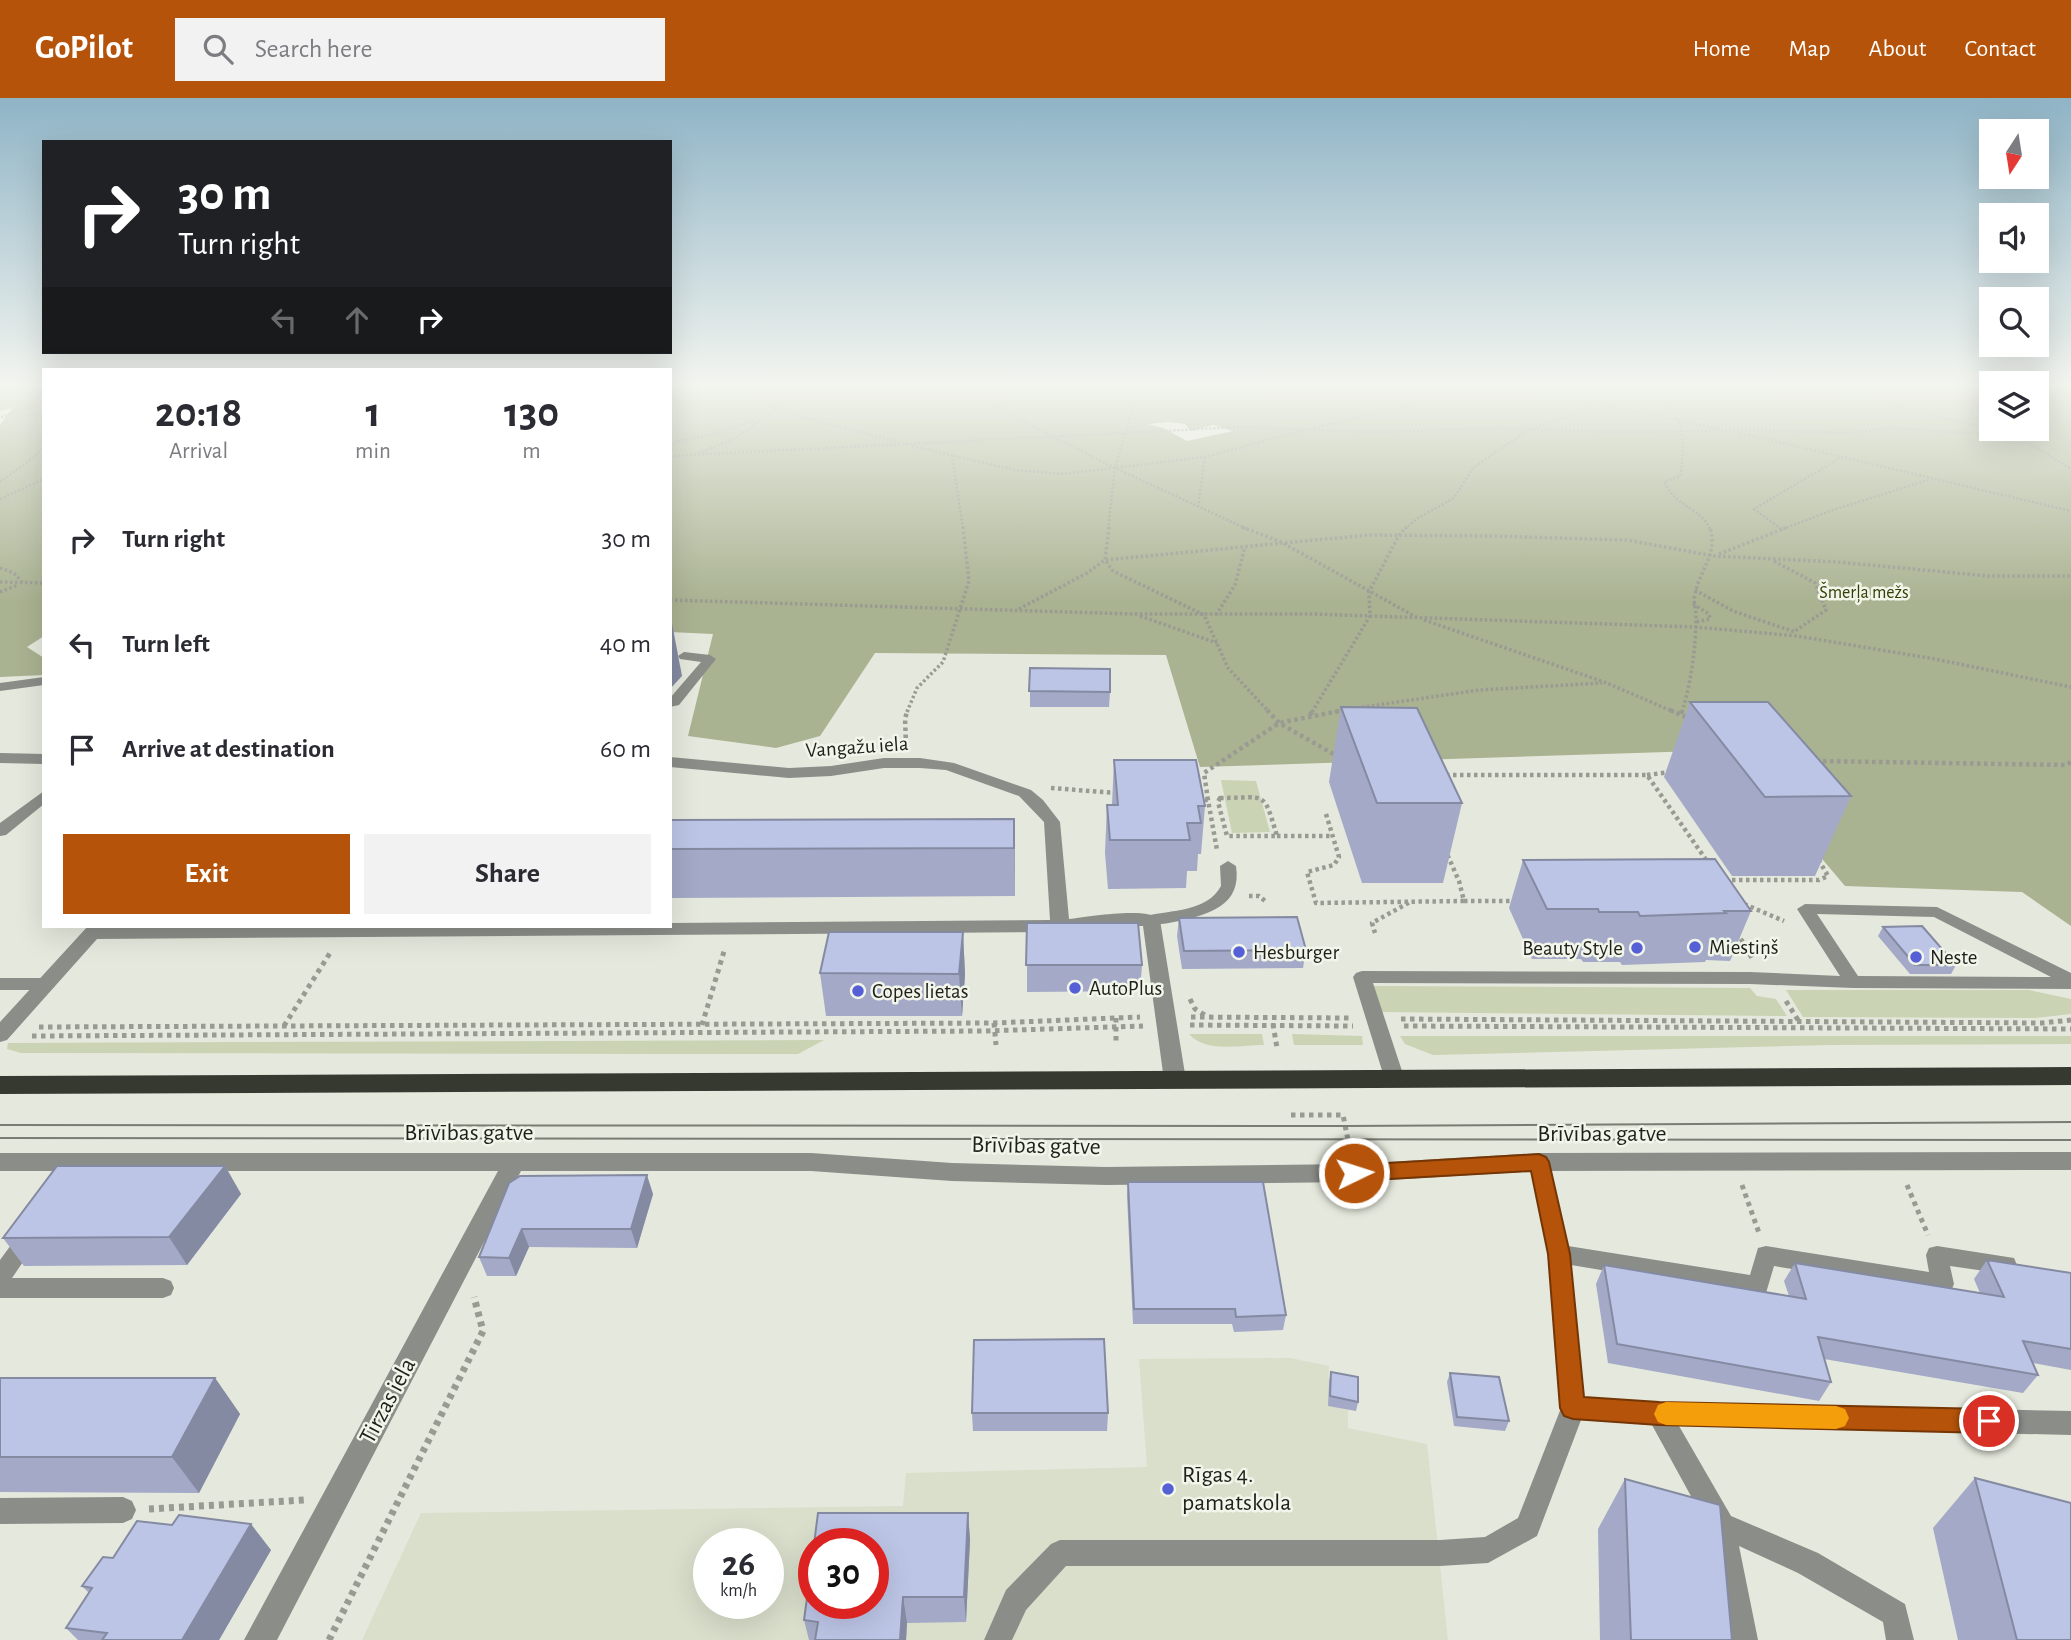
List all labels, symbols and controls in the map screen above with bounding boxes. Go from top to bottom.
search box [175,18,665,81]
icon: search [199,30,237,68]
text: GoPilot [35,32,133,65]
text: Search here [255,36,372,62]
text: Home [1693,37,1751,61]
text: Map [1789,37,1831,61]
text: About [1869,37,1926,61]
text: Contact [1964,37,2036,61]
north arrow [1979,119,2049,189]
map controls [1979,119,2049,441]
icon: right [63,168,154,259]
text: 30 m [178,170,272,219]
button: sound [1979,203,2049,273]
text: Turn right [178,228,300,260]
button: search [1979,287,2049,357]
icon: left [265,301,303,339]
icon: ahead [338,301,376,339]
icon: right [411,301,449,339]
button: layers [1979,371,2049,441]
text: 20:18 [155,392,242,434]
text: 1 [365,392,381,434]
text: 130 [504,392,559,434]
text: Arrival [169,440,228,463]
text: min [355,440,391,463]
text: m [522,440,541,463]
icon: right [63,521,101,559]
text: Turn right [122,526,225,552]
text: 30 m [601,526,651,552]
park label: Šmerļa mežs [1819,581,1909,603]
icon: left [63,626,101,664]
text: Turn left [122,631,210,657]
text: 40 m [600,631,651,657]
icon: arrive [63,731,101,769]
street label: Vangažu iela [805,733,909,761]
text: Arrive at destination [122,736,335,762]
text: 60 m [600,736,651,762]
button: Exit [63,834,350,914]
button: Share [364,834,651,914]
place label: Miestiņš [1709,937,1779,960]
place label: Beauty Style [1522,938,1623,959]
marker: Miestiņš [1687,939,1703,955]
marker: Beauty Style [1629,940,1645,956]
place label: Hesburger [1253,942,1339,963]
marker: Hesburger [1231,944,1247,960]
place label: Neste [1930,947,1977,968]
marker: Neste [1908,949,1924,965]
place label: AutoPlus [1089,978,1162,999]
marker: AutoPlus [1067,980,1083,996]
place label: Copes lietas [872,981,969,1002]
marker: Copes lietas [850,983,866,999]
street label: Brīvības gatve [404,1121,534,1145]
street label: Brīvības gatve [1537,1122,1667,1146]
street label: Brīvības gatve [971,1133,1101,1159]
position arrow [1317,1136,1391,1210]
street label: Tirzas iela [356,1354,420,1448]
pin [1959,1391,2019,1451]
icon: arrive [1970,1402,2008,1440]
place label: Rīgas 4. pamatskola [1182,1463,1291,1515]
marker: Rīgas 4. pamatskola [1160,1481,1176,1497]
speed limit sign: 30 [798,1528,889,1619]
text: 26 [722,1547,755,1582]
text: km/h [720,1582,757,1600]

